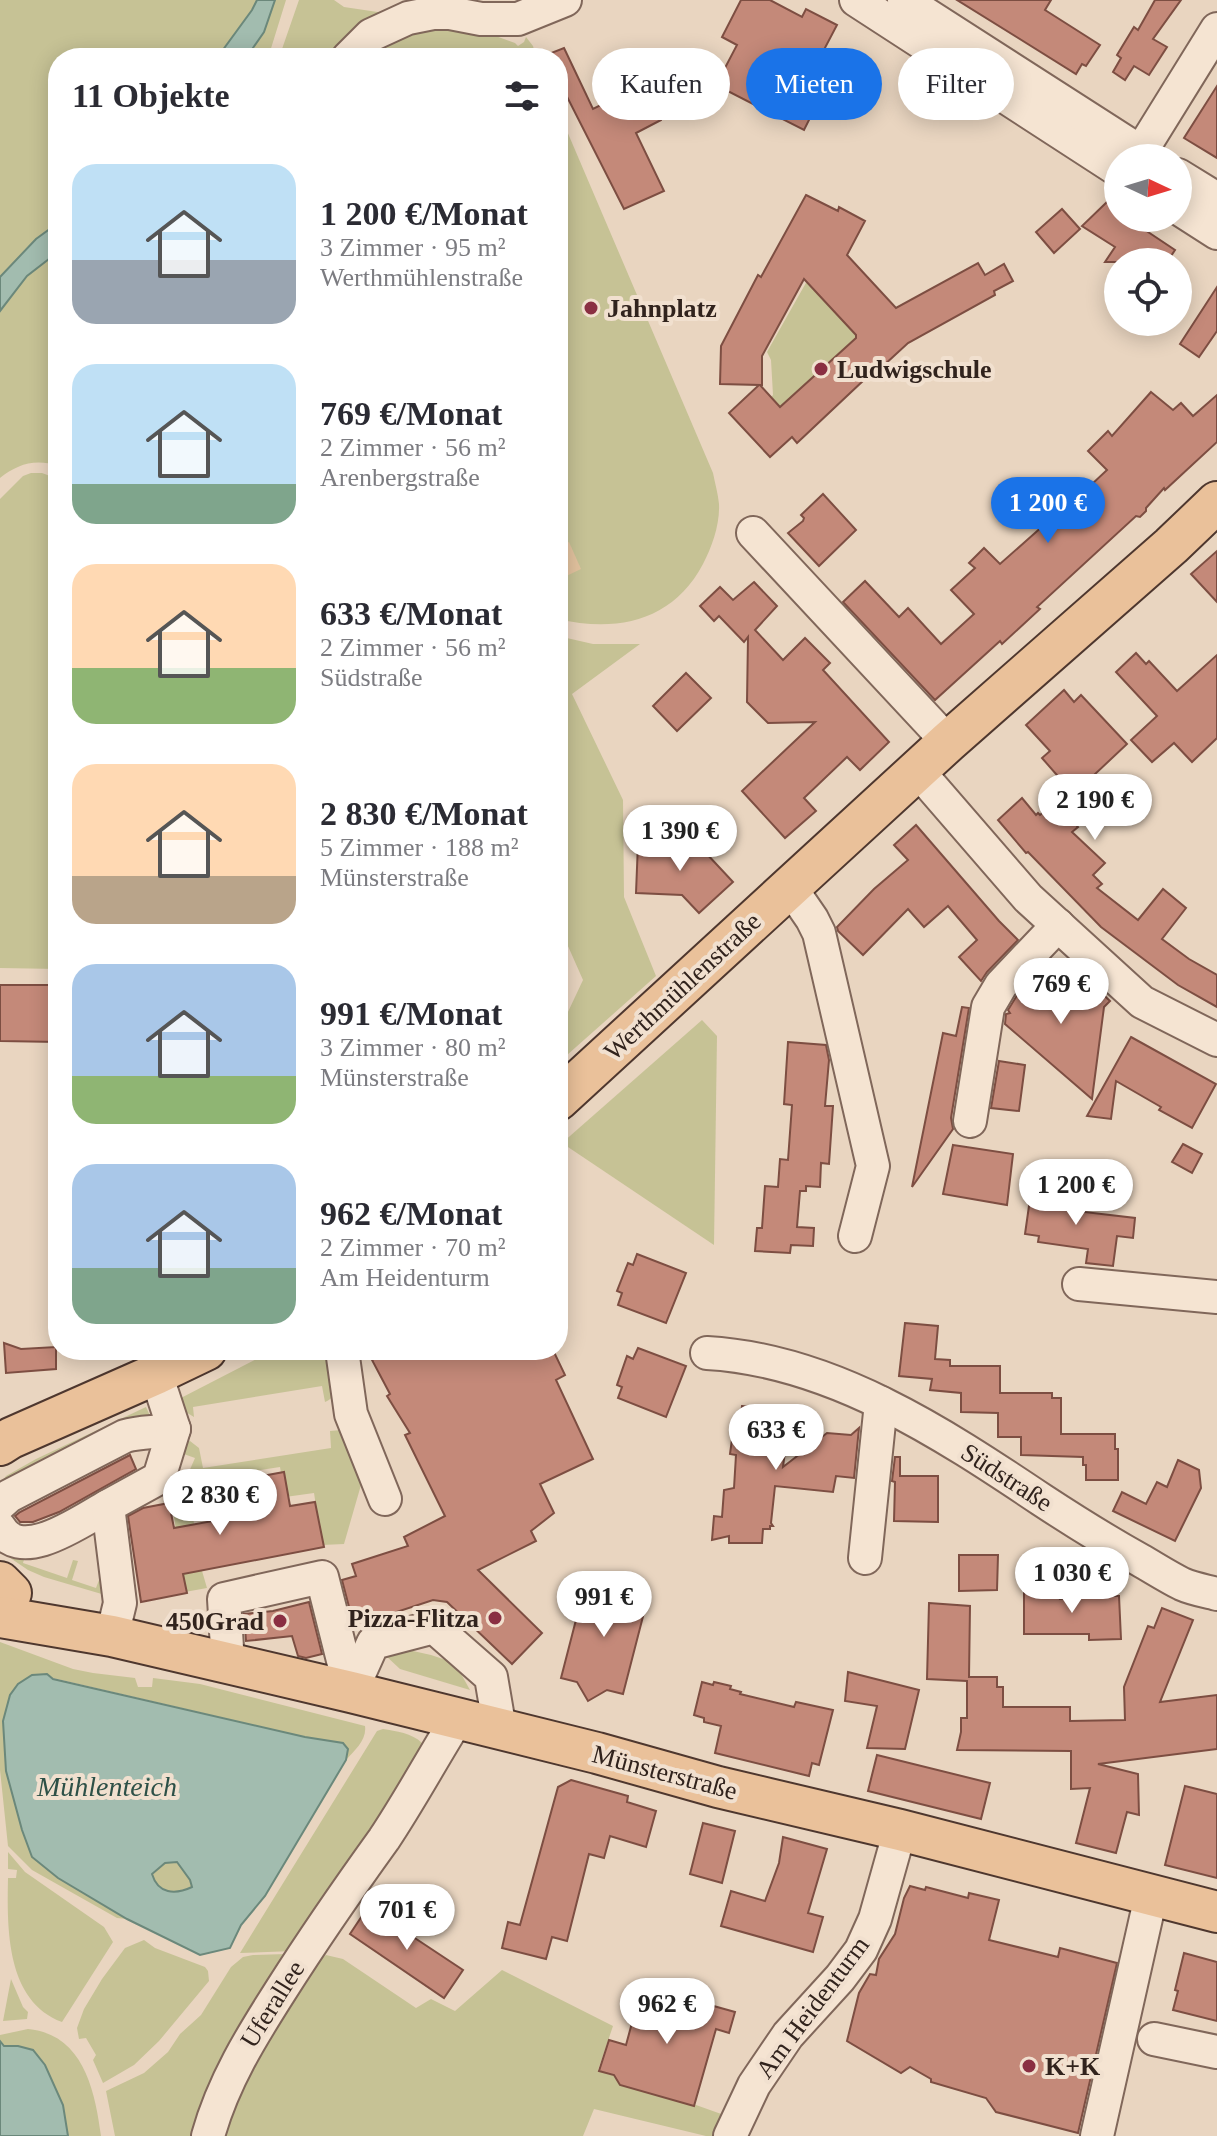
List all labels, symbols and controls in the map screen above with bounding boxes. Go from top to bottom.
chip: Kaufen [592,48,730,120]
chip: Mieten [746,48,882,120]
chip: Filter [898,48,1014,120]
icon: filters [500,74,544,118]
text: 11 Objekte [72,77,230,114]
north arrow [1104,144,1192,232]
map controls [1104,144,1192,336]
text: 1 200 €/Monat [320,195,528,232]
icon: home [136,196,232,292]
text: 3 Zimmer · 95 m² [320,233,505,262]
button: locate [1104,248,1192,336]
text: Werthmühlenstraße [320,263,523,292]
place label: Jahnplatz [607,294,717,323]
marker: Jahnplatz [582,299,600,317]
place label: Ludwigschule [837,355,992,384]
marker: Ludwigschule [812,360,830,378]
text: 769 €/Monat [320,395,502,432]
icon: home [136,396,232,492]
text: 2 Zimmer · 56 m² [320,433,505,462]
text: Arenbergstraße [320,463,480,492]
pin: 1 200 € [974,477,1122,545]
text: 1 200 € [1009,488,1087,517]
text: 633 €/Monat [320,595,502,632]
icon: home [136,596,232,692]
text: 2 Zimmer · 56 m² [320,633,505,662]
text: Südstraße [320,663,423,692]
pin: 2 190 € [1021,774,1169,842]
text: 2 190 € [1056,785,1134,814]
text: 2 830 €/Monat [320,795,528,832]
icon: home [136,796,232,892]
pin: 1 390 € [606,805,754,873]
text: 1 390 € [641,816,719,845]
text: 5 Zimmer · 188 m² [320,833,518,862]
text: Münsterstraße [320,863,469,892]
street label: Werthmühlenstraße [598,907,766,1066]
pin: 769 € [1005,958,1117,1026]
text: 769 € [1032,969,1090,998]
text: 991 €/Monat [320,995,502,1032]
icon: home [136,996,232,1092]
text: 3 Zimmer · 80 m² [320,1033,505,1062]
text: Münsterstraße [320,1063,469,1092]
pin: 1 200 € [1002,1159,1150,1227]
text: 1 200 € [1037,1170,1115,1199]
text: 962 €/Monat [320,1195,502,1232]
icon: home [136,1196,232,1292]
text: 2 Zimmer · 70 m² [320,1233,505,1262]
text: Am Heidenturm [320,1263,490,1292]
pin: 633 € [720,1404,832,1472]
text: 633 € [747,1415,805,1444]
street label: Südstraße [956,1437,1058,1518]
pin: 2 830 € [146,1469,294,1537]
text: 2 830 € [181,1480,259,1509]
pin: 1 030 € [998,1547,1146,1615]
text: 1 030 € [1033,1558,1111,1587]
pin: 991 € [548,1571,660,1639]
text: 991 € [575,1582,633,1611]
place label: Pizza-Flitza [348,1604,479,1633]
place label: 450Grad [166,1607,265,1636]
marker: Pizza-Flitza [486,1609,504,1627]
marker: 450Grad [271,1612,289,1630]
street label: Münsterstraße [589,1739,740,1806]
water label: Mühlenteich [36,1771,177,1802]
pin: 701 € [351,1884,463,1952]
text: 701 € [378,1895,436,1924]
street label: Am Heidenturm [750,1931,875,2084]
street label: Uferallee [235,1956,310,2053]
pin: 962 € [611,1978,723,2046]
text: 962 € [638,1989,696,2018]
place label: K+K [1045,2052,1101,2081]
marker: K+K [1020,2057,1038,2075]

